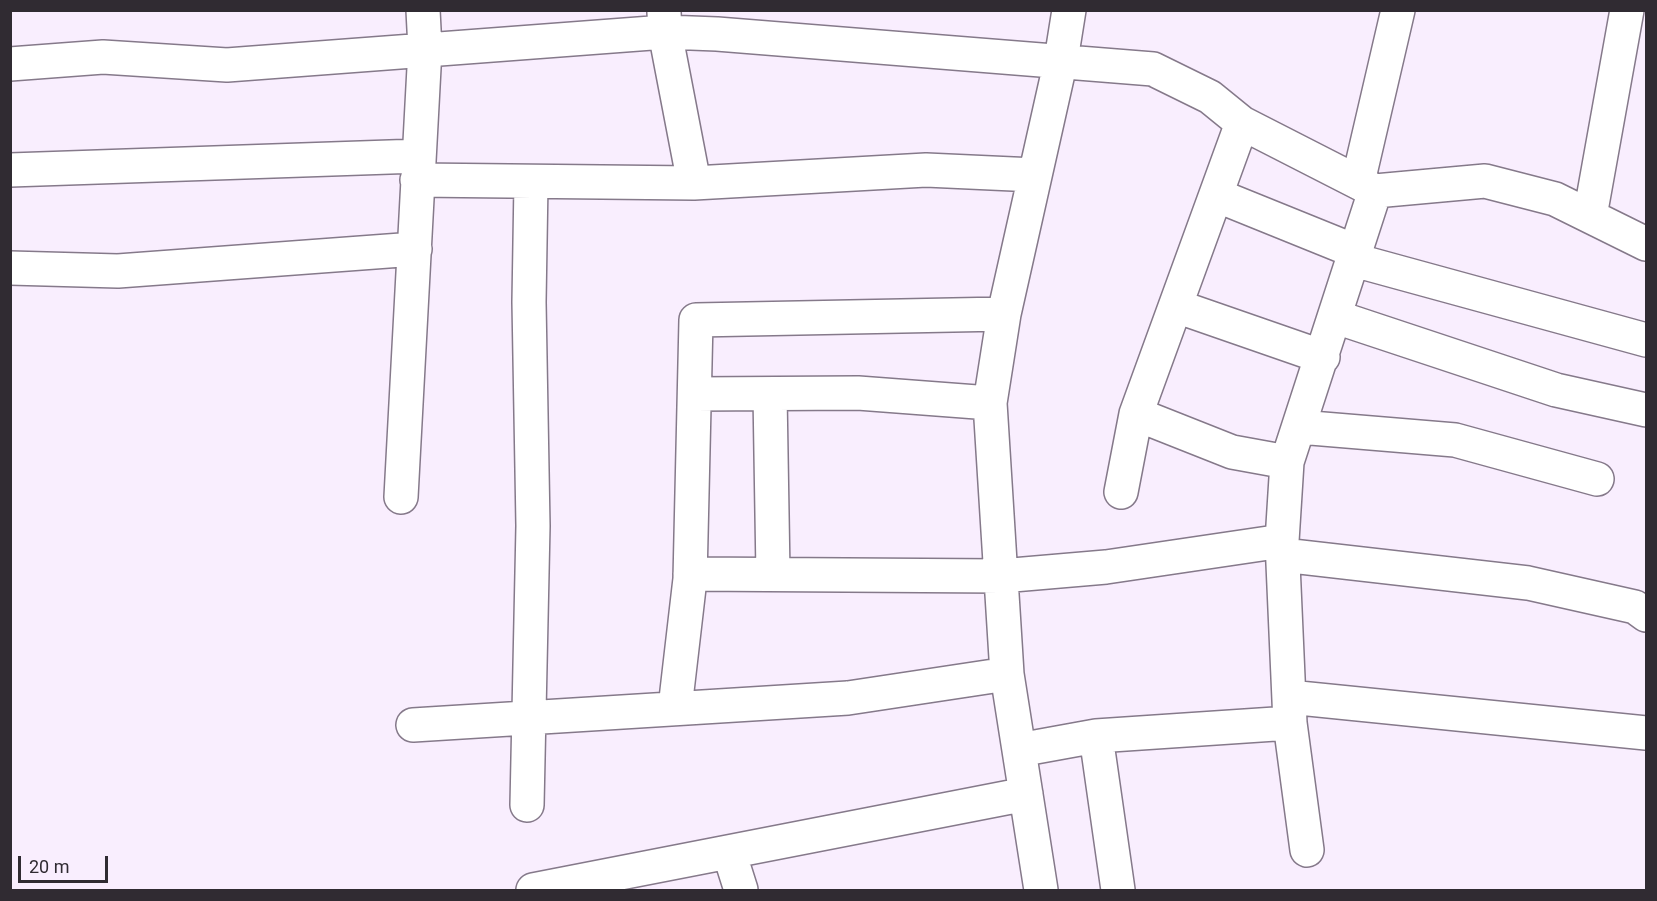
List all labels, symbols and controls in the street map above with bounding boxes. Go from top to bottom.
scale bar [21,844,111,882]
text: 20 m [29,856,69,877]

